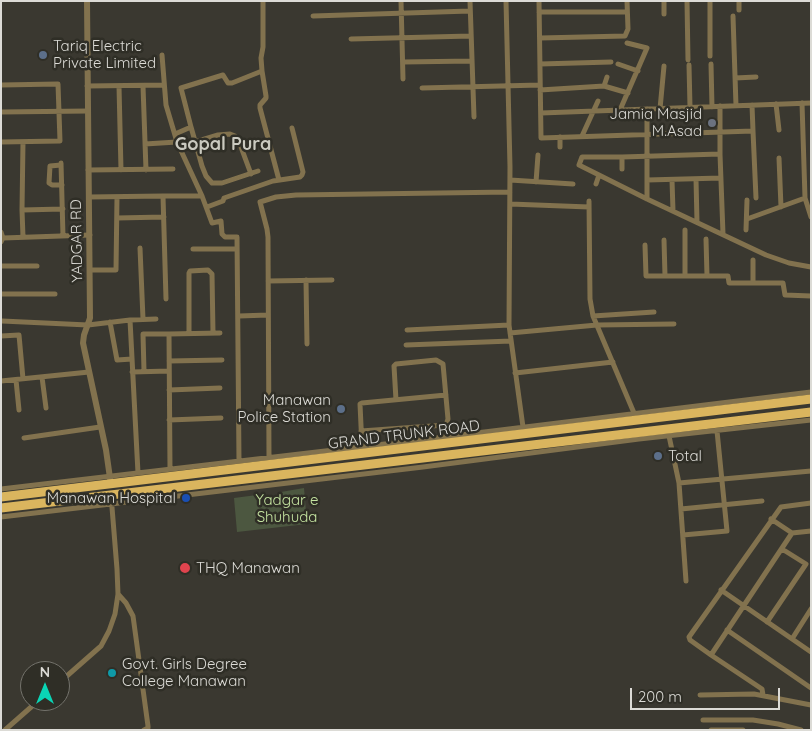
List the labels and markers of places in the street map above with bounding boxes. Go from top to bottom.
place label: Tariq Electric Private Limited [53,37,156,72]
marker: Tariq Electric Private Limited [37,49,49,61]
place label: Jamia Masjid M.Asad [609,105,702,140]
marker: Jamia Masjid M.Asad [706,117,718,129]
place label: Manawan Police Station [238,391,331,426]
marker: Manawan Police Station [335,403,347,415]
place label: Total [668,447,702,465]
marker: Total [652,450,664,462]
place label: Manawan Hospital [47,489,176,507]
marker: Manawan Hospital [180,492,192,504]
place label: THQ Manawan [196,559,300,577]
marker: THQ Manawan [178,561,192,575]
place label: Govt. Girls Degree College Manawan [122,655,247,690]
marker: Govt. Girls Degree College Manawan [106,667,118,679]

